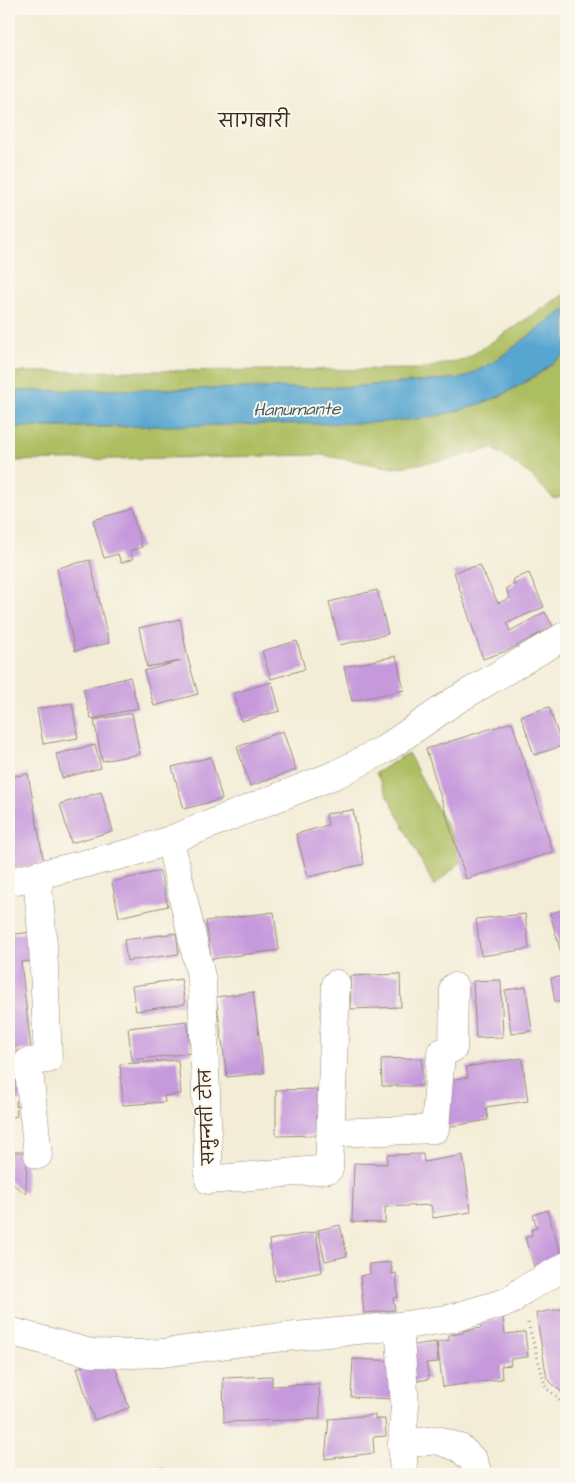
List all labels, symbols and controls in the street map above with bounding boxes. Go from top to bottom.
district label: सागबारी [217,107,290,134]
water label: Hanumante [253,396,342,423]
street label: समुन्नती टोल [193,1068,220,1166]

